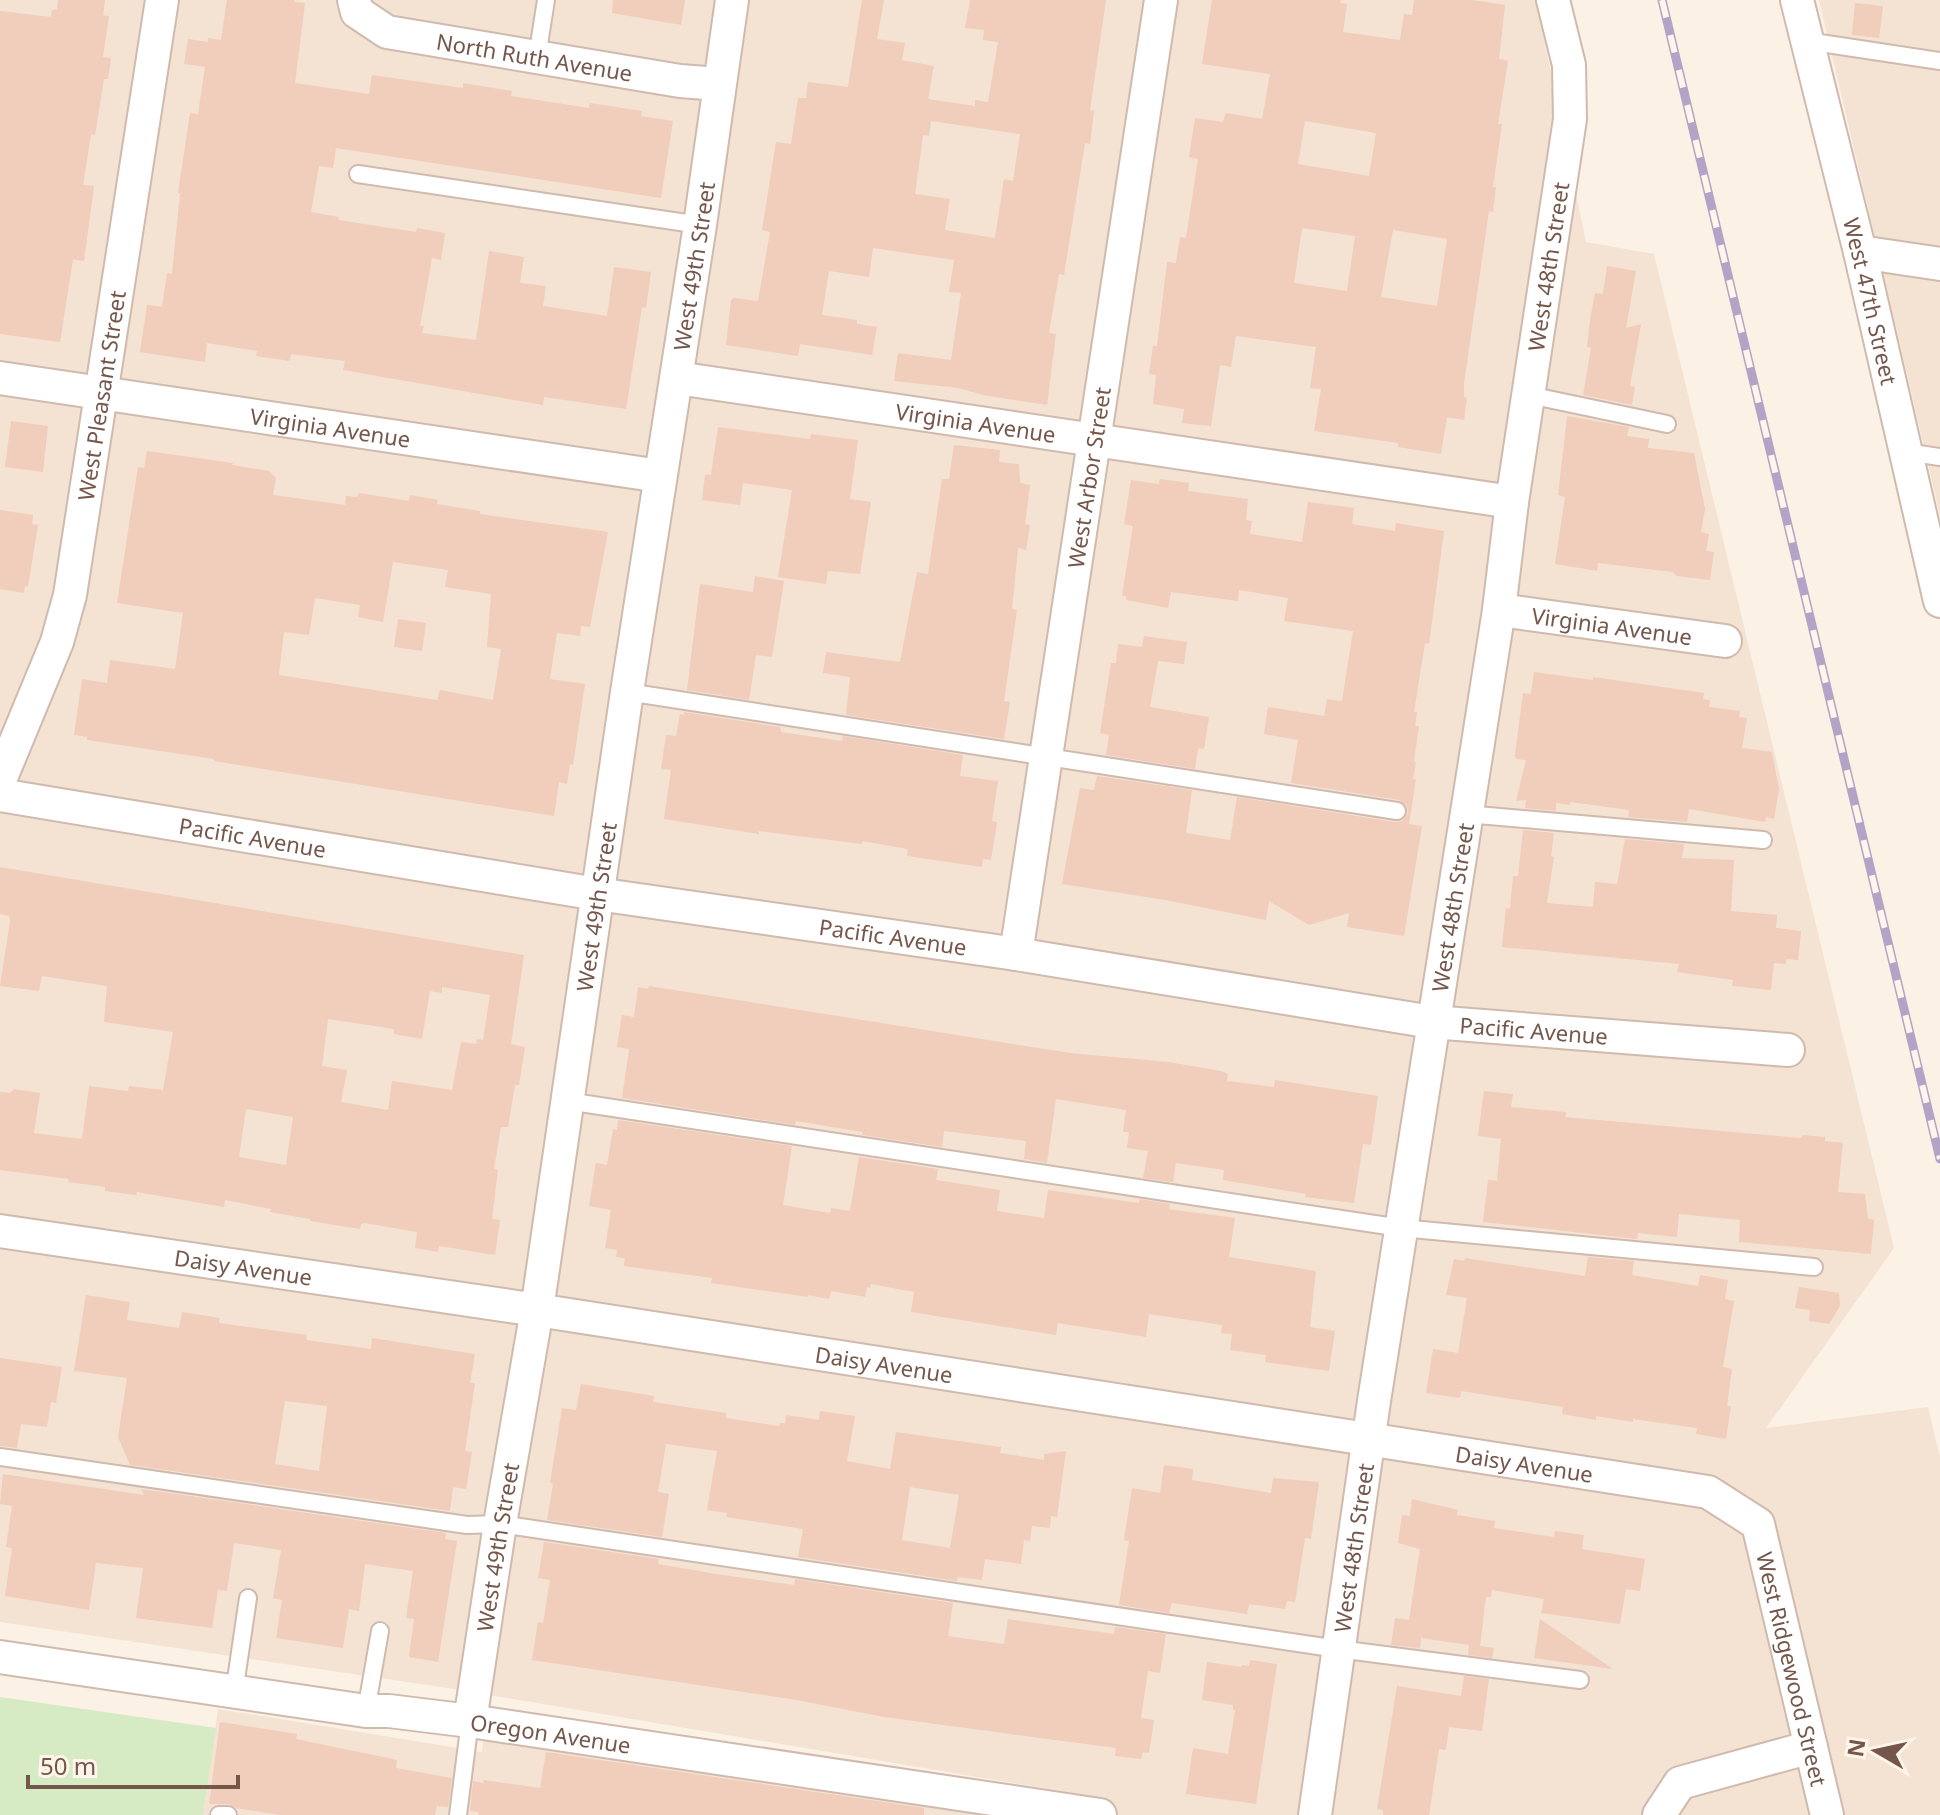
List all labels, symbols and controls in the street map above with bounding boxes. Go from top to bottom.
street label: North Ruth Avenue [434,26,635,88]
street label: West 49th Street [666,180,721,353]
street label: West 48th Street [1520,180,1575,353]
street label: West 47th Street [1837,214,1905,388]
street label: West Pleasant Street [70,288,132,503]
street label: West Arbor Street [1060,385,1117,570]
street label: Virginia Avenue [894,396,1058,449]
street label: Virginia Avenue [248,400,413,454]
street label: Virginia Avenue [1530,600,1694,651]
street label: Pacific Avenue [177,810,328,864]
street label: West 49th Street [569,820,623,993]
street label: West 48th Street [1424,821,1480,994]
street label: Pacific Avenue [817,911,969,962]
street label: Pacific Avenue [1458,1009,1609,1051]
street label: Daisy Avenue [172,1242,314,1292]
street label: Daisy Avenue [813,1338,955,1389]
street label: Daisy Avenue [1453,1438,1595,1489]
street label: West 49th Street [469,1460,525,1634]
street label: West 48th Street [1326,1461,1380,1634]
street label: West Ridgewood Street [1750,1549,1835,1789]
street label: Oregon Avenue [468,1706,633,1760]
north arrow [1836,1711,1916,1791]
text: N [1839,1737,1871,1759]
scale bar [28,1739,238,1789]
text: 50 m [40,1749,96,1782]

